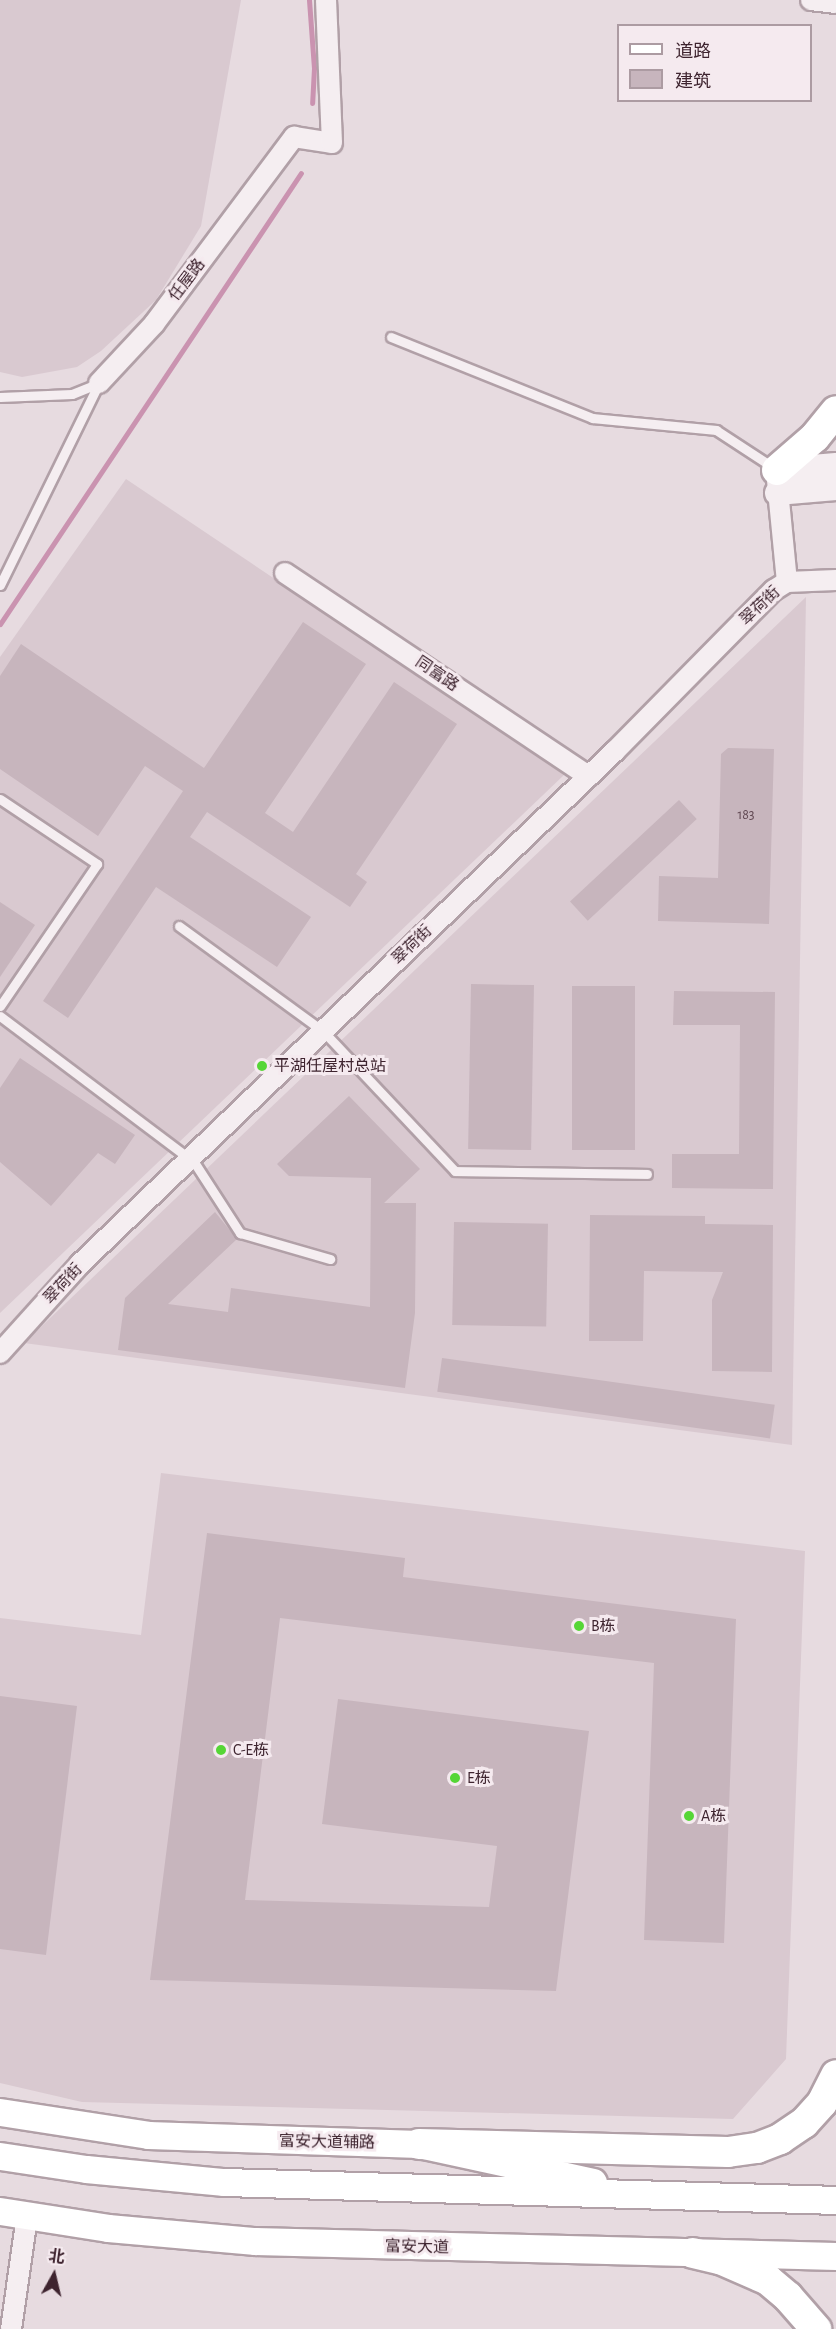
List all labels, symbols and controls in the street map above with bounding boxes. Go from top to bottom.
legend [617,24,812,102]
text: 道路 [675,43,711,61]
text: 建筑 [675,73,711,91]
street label: 任屋路 [165,255,209,305]
street label: 翠荷街 [736,583,784,629]
street label: 同富路 [412,653,462,695]
house number: 183 [737,807,755,823]
street label: 翠荷街 [388,921,436,969]
place label: 平湖任屋村总站 [274,1056,386,1076]
marker: 平湖任屋村总站 [255,1059,269,1073]
street label: 翠荷街 [40,1260,86,1308]
place label: B栋 [591,1616,616,1636]
marker: B栋 [572,1619,586,1633]
place label: C-E栋 [233,1740,269,1760]
marker: C-E栋 [214,1743,228,1757]
place label: E栋 [467,1768,491,1788]
marker: E栋 [448,1771,462,1785]
place label: A栋 [701,1806,726,1826]
marker: A栋 [682,1809,696,1823]
street label: 富安大道辅路 [279,2132,375,2152]
street label: 富安大道 [385,2237,449,2257]
north arrow [24,2245,84,2305]
text: 北 [47,2248,66,2266]

